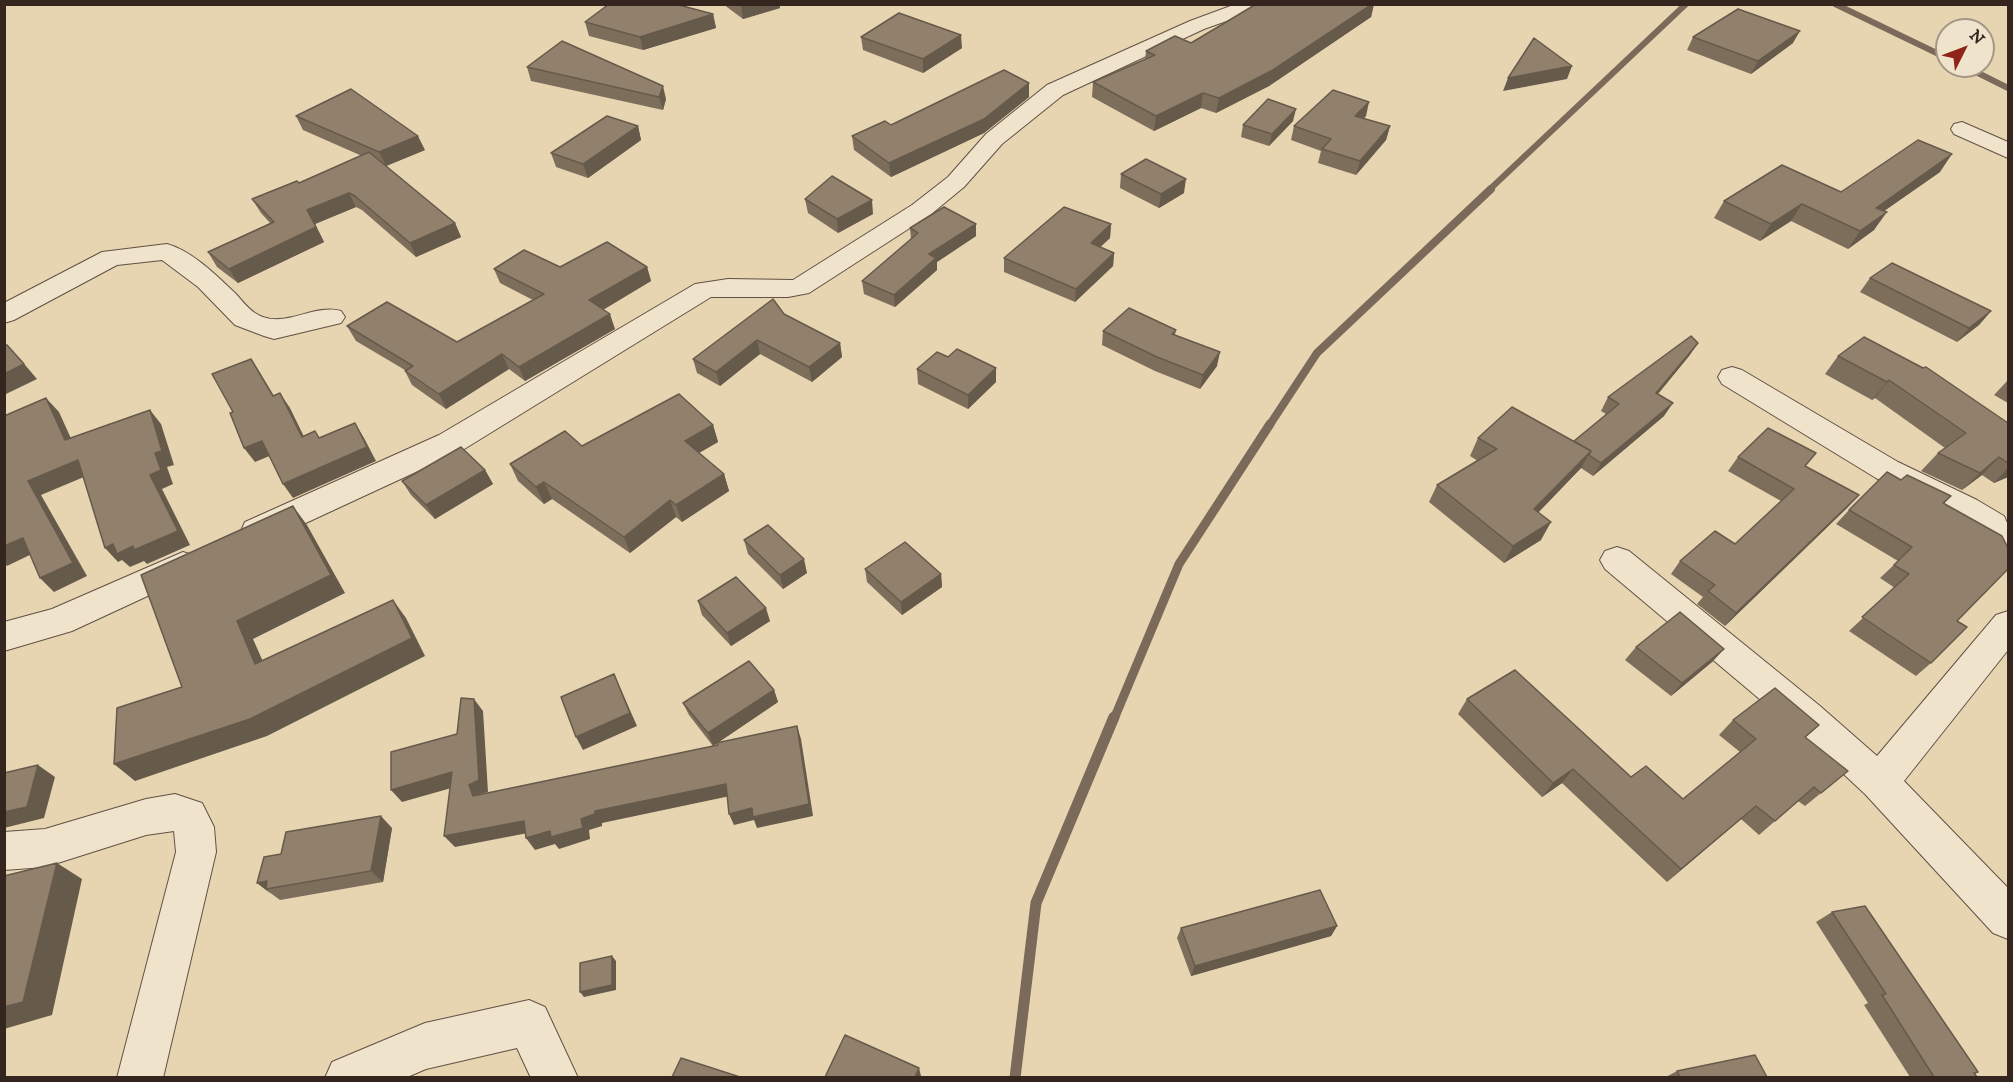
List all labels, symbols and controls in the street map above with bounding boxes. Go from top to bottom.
north arrow [1935,18,1995,78]
text: N [1965,26,1989,49]

